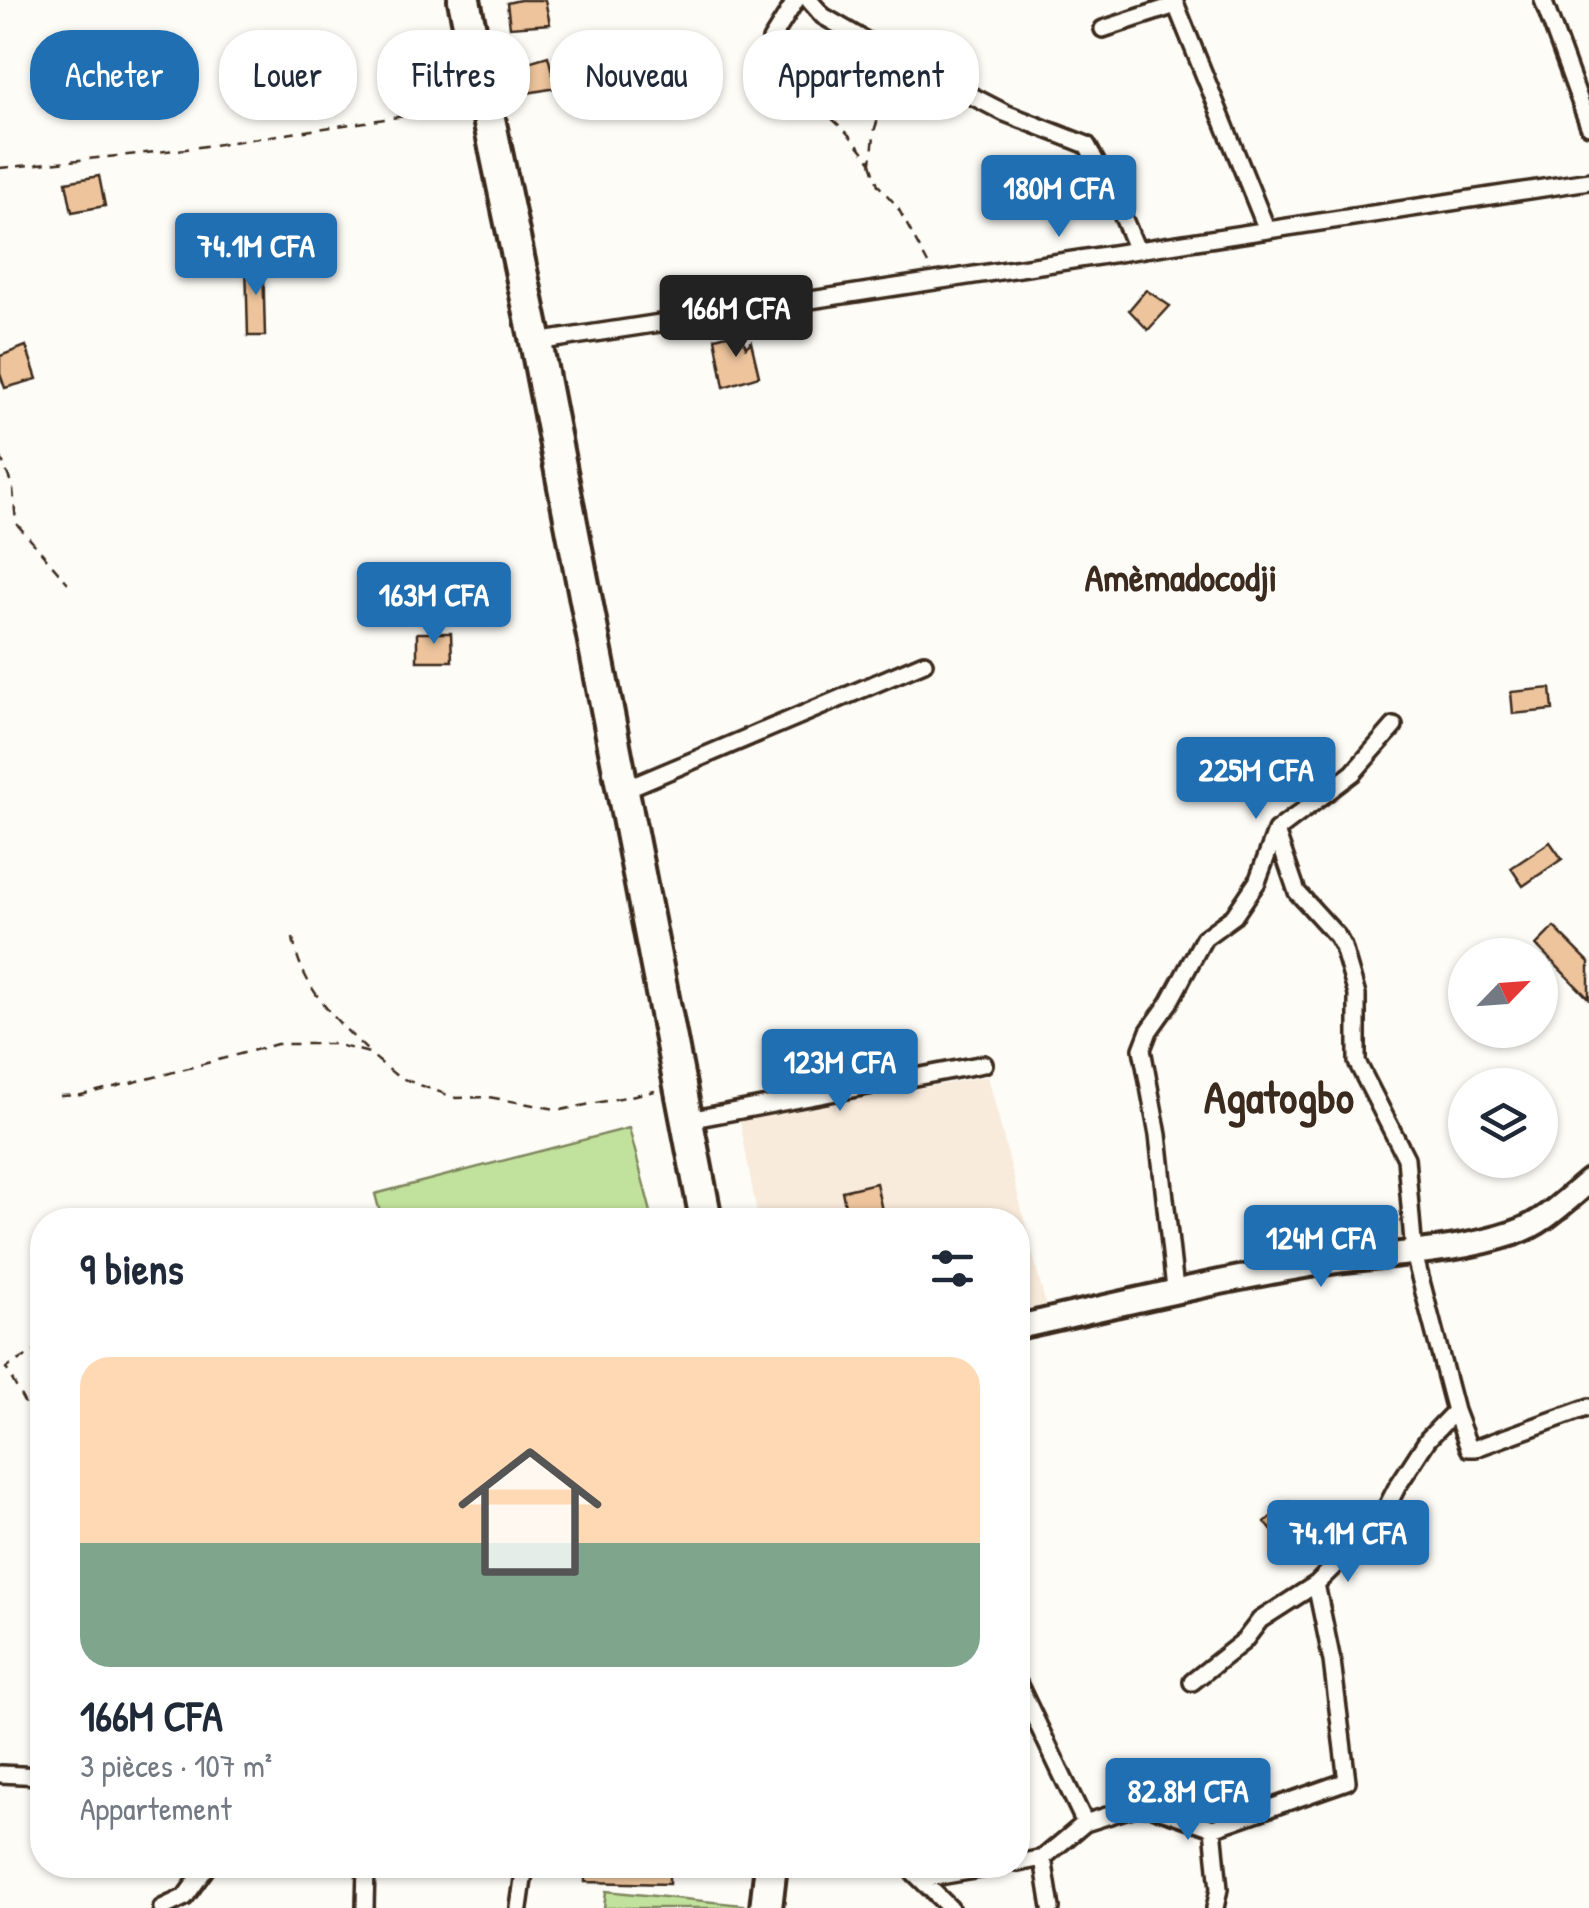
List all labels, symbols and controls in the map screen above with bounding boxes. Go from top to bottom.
chip: Acheter [30,30,199,120]
chip: Louer [219,30,357,120]
chip: Filtres [377,30,530,120]
chip: Nouveau [550,30,723,120]
chip: Appartement [743,30,979,120]
pin: 180M CFA [956,155,1162,240]
text: 180M CFA [1003,166,1115,209]
pin: 74.1M CFA [142,213,370,298]
text: 74.1M CFA [197,224,315,267]
pin: 166M CFA [633,275,839,360]
text: 166M CFA [682,286,790,329]
district label: Amèmadocodji [1085,551,1277,603]
pin: 163M CFA [331,562,537,647]
text: 163M CFA [379,573,489,616]
pin: 225M CFA [1153,737,1359,822]
text: 225M CFA [1198,748,1314,791]
north arrow [1448,938,1558,1048]
map controls [1448,938,1558,1178]
pin: 123M CFA [737,1029,943,1114]
text: 123M CFA [784,1040,896,1083]
district label: Agatogbo [1204,1066,1354,1128]
button: layers [1448,1068,1558,1178]
pin: 124M CFA [1218,1205,1424,1290]
text: 124M CFA [1266,1216,1376,1259]
text: 9 biens [80,1240,184,1297]
icon: filters [925,1241,980,1296]
icon: home [440,1422,620,1602]
pin: 74.1M CFA [1234,1500,1462,1585]
text: 74.1M CFA [1289,1511,1407,1554]
text: 166M CFA [80,1687,223,1744]
text: 3 pièces · 107 m² [80,1744,272,1787]
pin: 82.8M CFA [1074,1758,1302,1843]
text: 82.8M CFA [1127,1769,1249,1812]
text: Appartement [80,1787,232,1830]

